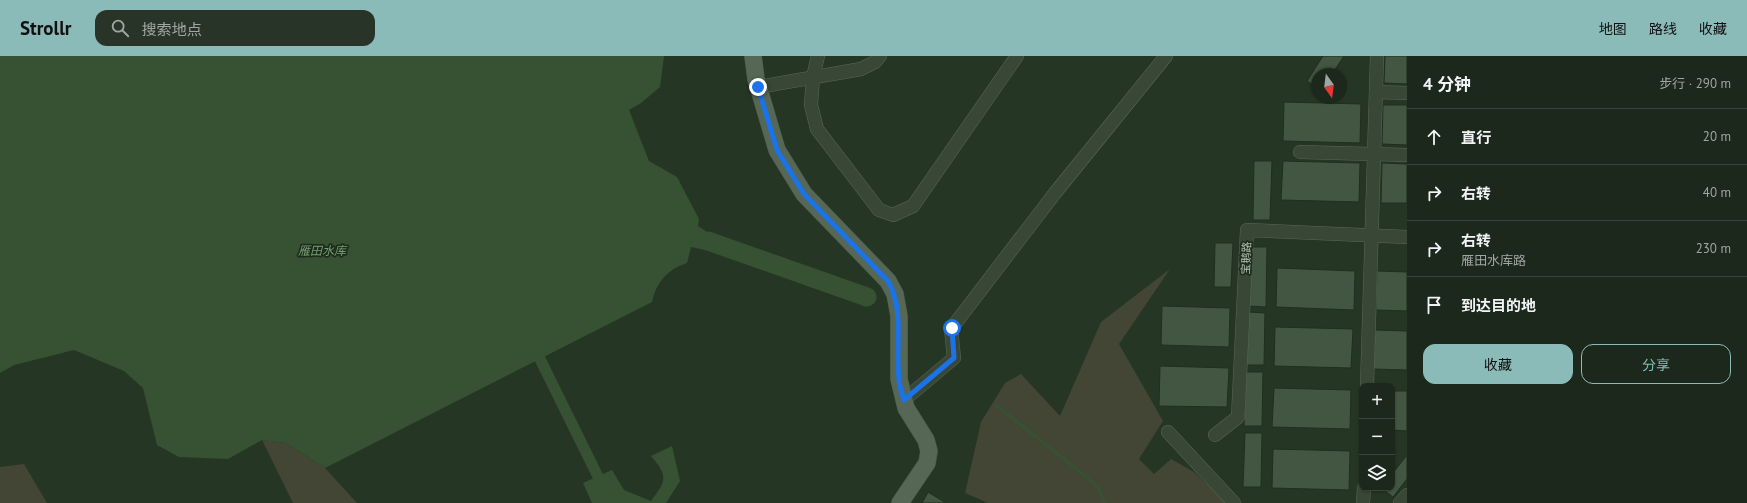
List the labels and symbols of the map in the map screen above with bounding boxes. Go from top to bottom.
north arrow [1311,68,1347,104]
route end [749,78,767,96]
street label: 宝鹅路 [1238,241,1254,275]
water label: 雁田水库 [298,243,348,258]
route start [943,319,961,337]

